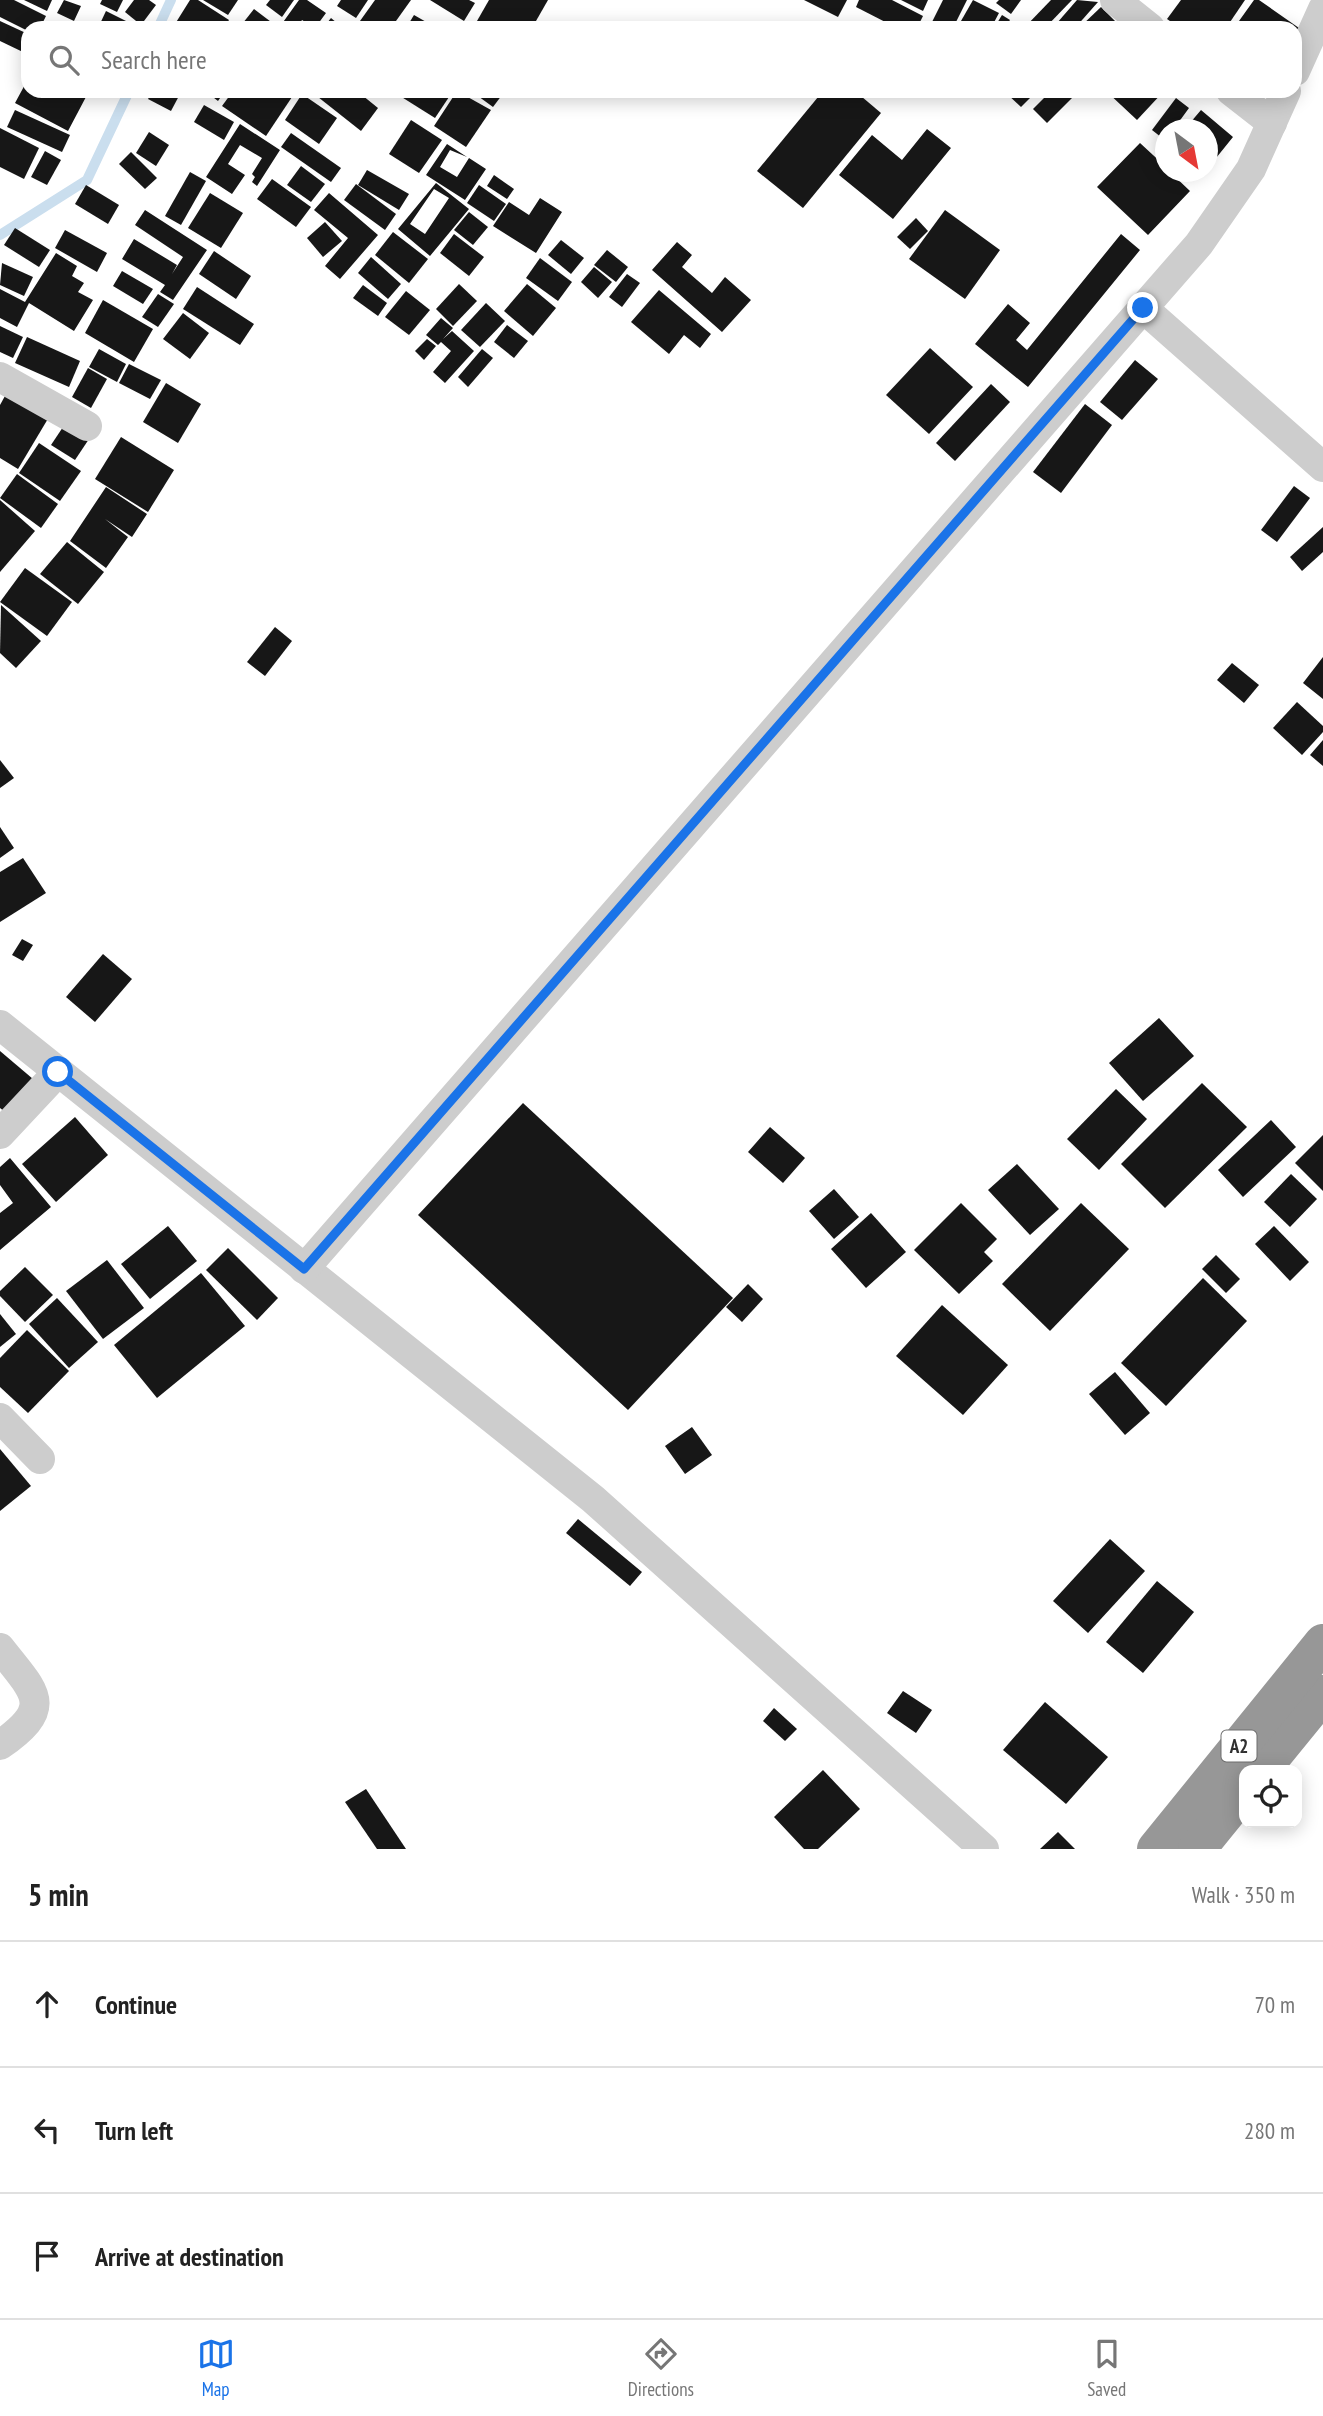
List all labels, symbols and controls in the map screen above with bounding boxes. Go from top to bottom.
search box [21,21,1302,98]
icon: search [45,41,83,79]
text: Search here [101,43,207,76]
north arrow [1155,119,1218,182]
route end [1127,292,1158,323]
route start [42,1056,73,1087]
road number: A2 [1222,1730,1256,1762]
map controls [1239,1765,1302,1828]
button: locate [1239,1765,1302,1828]
text: 5 min [28,1875,89,1914]
text: Walk · 350 m [1192,1880,1295,1909]
icon: ahead [28,1985,66,2023]
text: Continue [95,1988,177,2021]
text: 70 m [1254,1990,1295,2019]
icon: left [28,2111,66,2149]
text: Turn left [95,2114,173,2147]
text: 280 m [1244,2116,1295,2145]
icon: arrive [28,2237,66,2275]
text: Arrive at destination [95,2240,284,2273]
tab: Map [197,2335,235,2401]
tab: Directions [628,2335,694,2401]
tab: Saved [1087,2335,1126,2401]

